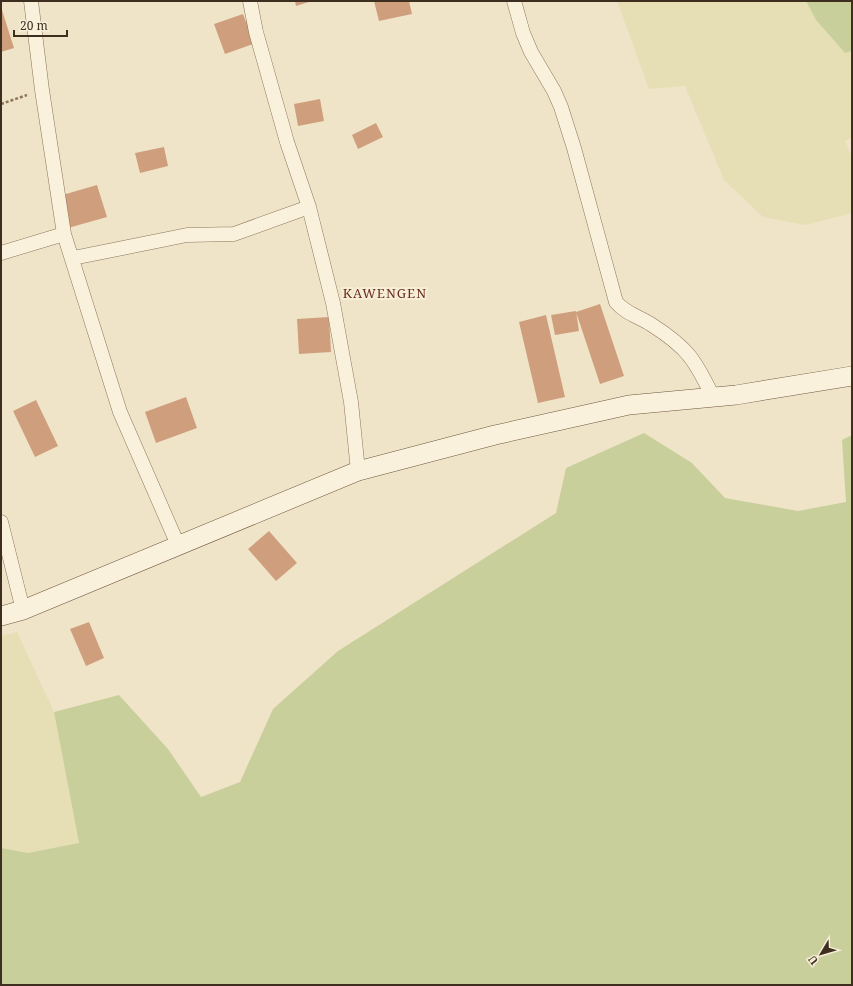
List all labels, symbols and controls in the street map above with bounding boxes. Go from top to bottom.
scale bar [14,12,67,38]
text: 20 m [20,17,48,34]
district label: KAWENGEN [343,284,427,302]
north arrow [801,934,841,974]
text: U [804,952,821,968]

